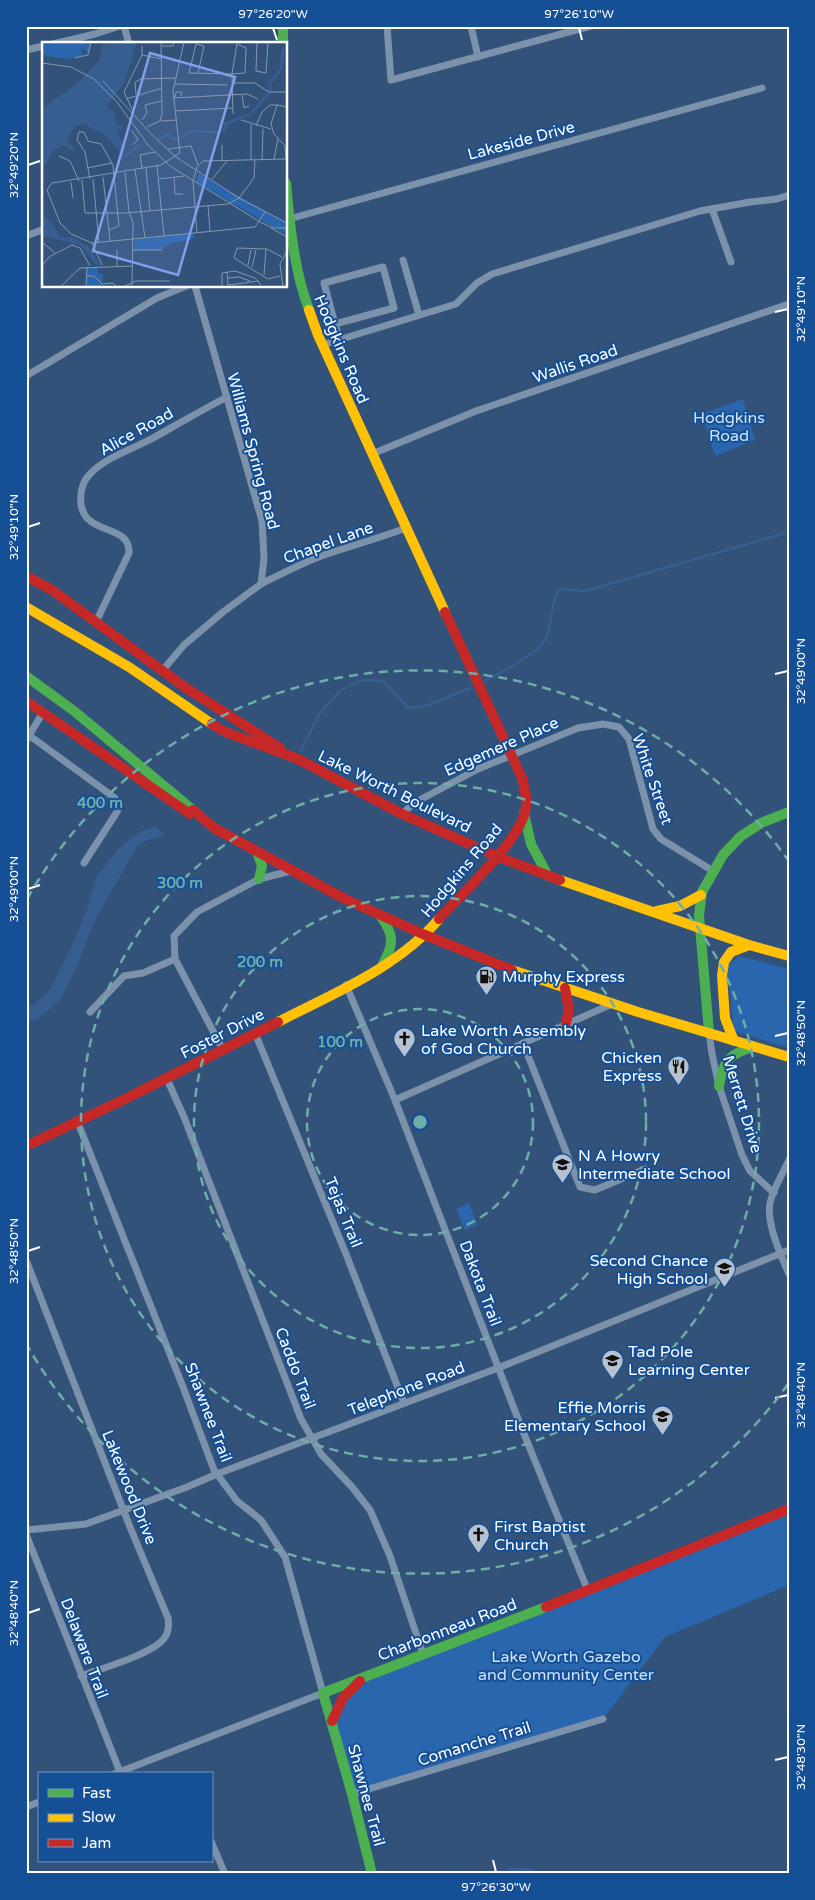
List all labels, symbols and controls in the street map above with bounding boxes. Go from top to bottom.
text: 97°26'20"W [238,7,308,21]
text: 97°26'10"W [544,7,614,21]
inset map [42,42,288,288]
street label: Lakeside Drive [465,117,577,165]
text: 32°49'20"N [7,132,21,198]
text: 32°49'10"N [794,276,808,342]
street label: Hodgkins Road [309,292,373,407]
street label: Wallis Road [530,340,620,388]
street label: Williams Spring Road [222,371,284,532]
street label: Alice Road [96,403,177,460]
park label: Hodgkins Road [693,408,765,446]
text: 32°49'10"N [7,494,21,560]
street label: Chapel Lane [281,517,376,568]
text: 32°49'00"N [794,638,808,704]
street label: Edgemere Place [441,713,562,781]
street label: White Street [627,731,677,827]
street label: Lake Worth Boulevard [315,746,475,838]
text: 400 m [77,794,123,812]
street label: Hodgkins Road [417,820,507,922]
text: 32°49'00"N [7,856,21,922]
text: 300 m [157,874,203,892]
text: 200 m [237,953,283,971]
fuel station icon: Murphy Express [474,964,498,995]
place label: Murphy Express [502,967,625,987]
text: 32°48'50"N [794,1000,808,1066]
street label: Foster Drive [177,1004,268,1064]
place label: Lake Worth Assembly of God Church [421,1021,586,1059]
church icon: Lake Worth Assembly of God Church [393,1027,417,1058]
text: 100 m [317,1033,363,1051]
place label: Chicken Express [601,1048,662,1086]
street label: Merrett Drive [718,1053,766,1156]
restaurant icon: Chicken Express [666,1054,690,1085]
centre of rings [411,1113,429,1131]
place label: N A Howry Intermediate School [578,1146,731,1184]
school or university icon: N A Howry Intermediate School [550,1152,574,1183]
street label: Tejas Trail [320,1174,366,1251]
text: 32°48'50"N [7,1218,21,1284]
street label: Dakota Trail [455,1238,506,1329]
place label: Second Chance High School [590,1251,708,1289]
school or university icon: Second Chance High School [712,1257,736,1288]
street label: Caddo Trail [270,1325,320,1412]
place label: Tad Pole Learning Center [628,1342,751,1380]
school or university icon: Tad Pole Learning Center [600,1348,624,1379]
street label: Telephone Road [345,1357,468,1420]
street label: Shawnee Trail [180,1360,236,1465]
text: 32°48'40"N [794,1362,808,1428]
place label: Effie Morris Elementary School [504,1398,646,1436]
school or university icon: Effie Morris Elementary School [650,1404,674,1435]
street label: Lakewood Drive [97,1427,161,1547]
place label: First Baptist Church [494,1517,586,1555]
church icon: First Baptist Church [466,1523,490,1554]
text: 32°48'40"N [7,1580,21,1646]
street label: Charbonneau Road [375,1594,520,1666]
street label: Delaware Trail [56,1595,112,1701]
park label: Lake Worth Gazebo and Community Center [478,1647,655,1685]
street label: Comanche Trail [415,1717,533,1771]
text: 32°48'30"N [794,1724,808,1790]
street label: Shawnee Trail [343,1742,389,1849]
legend [38,1772,212,1862]
text: Fast [82,1784,112,1802]
text: Slow [82,1808,116,1826]
text: Jam [82,1834,111,1852]
text: 97°26'30"W [461,1880,531,1894]

